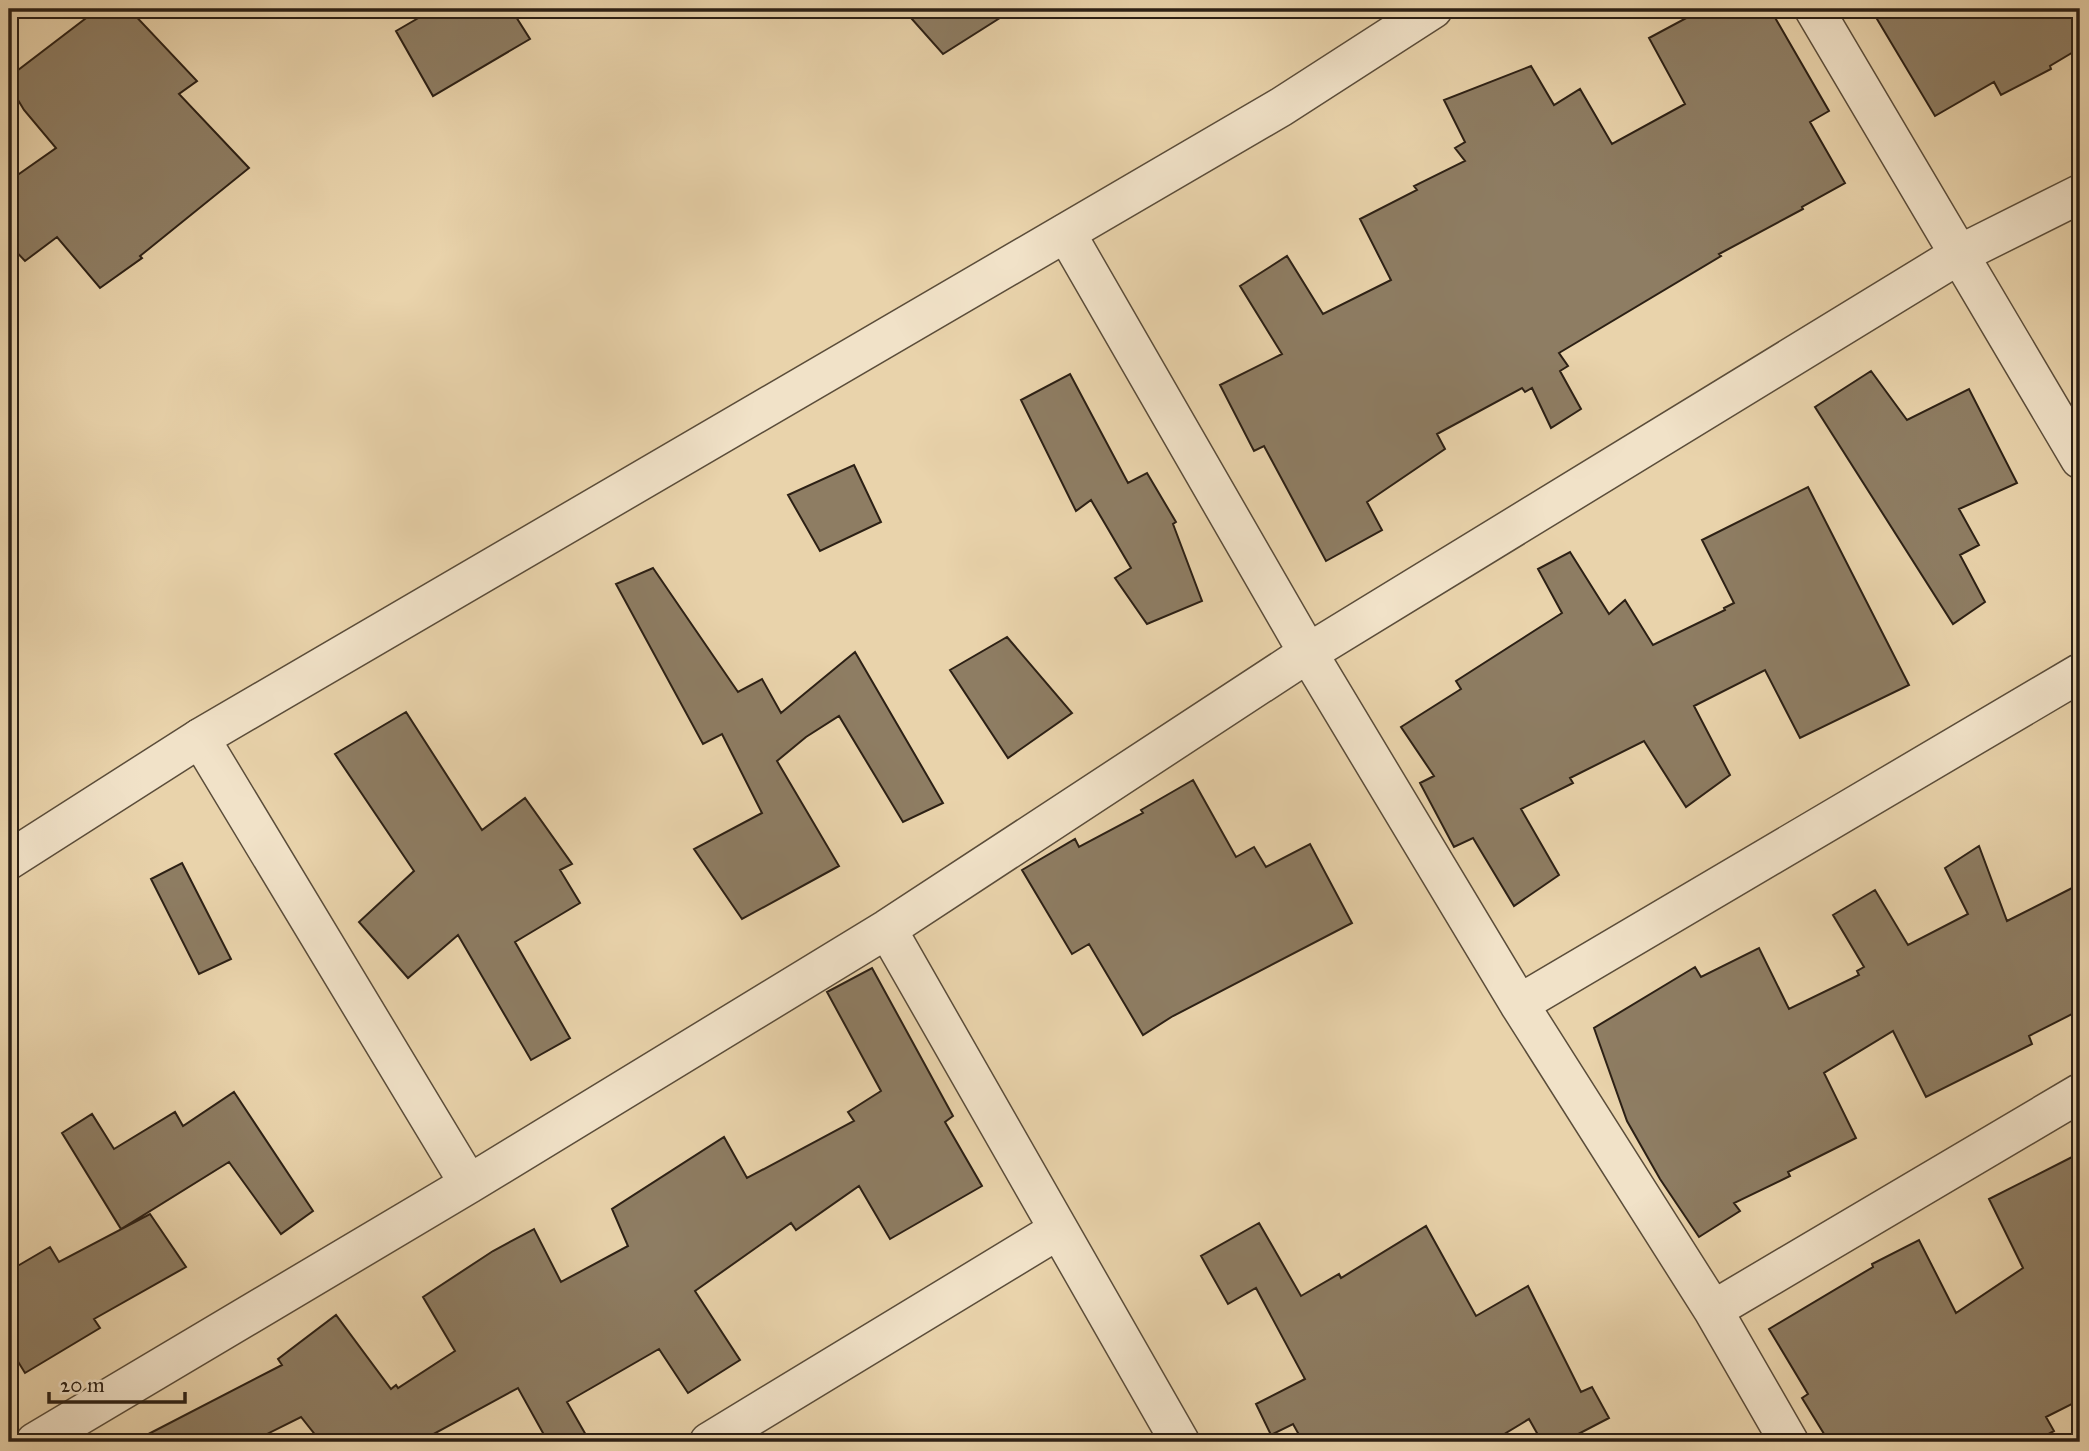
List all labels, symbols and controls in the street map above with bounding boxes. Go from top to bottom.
scale bar [49,1360,186,1404]
text: 20 m [60,1372,105,1398]

